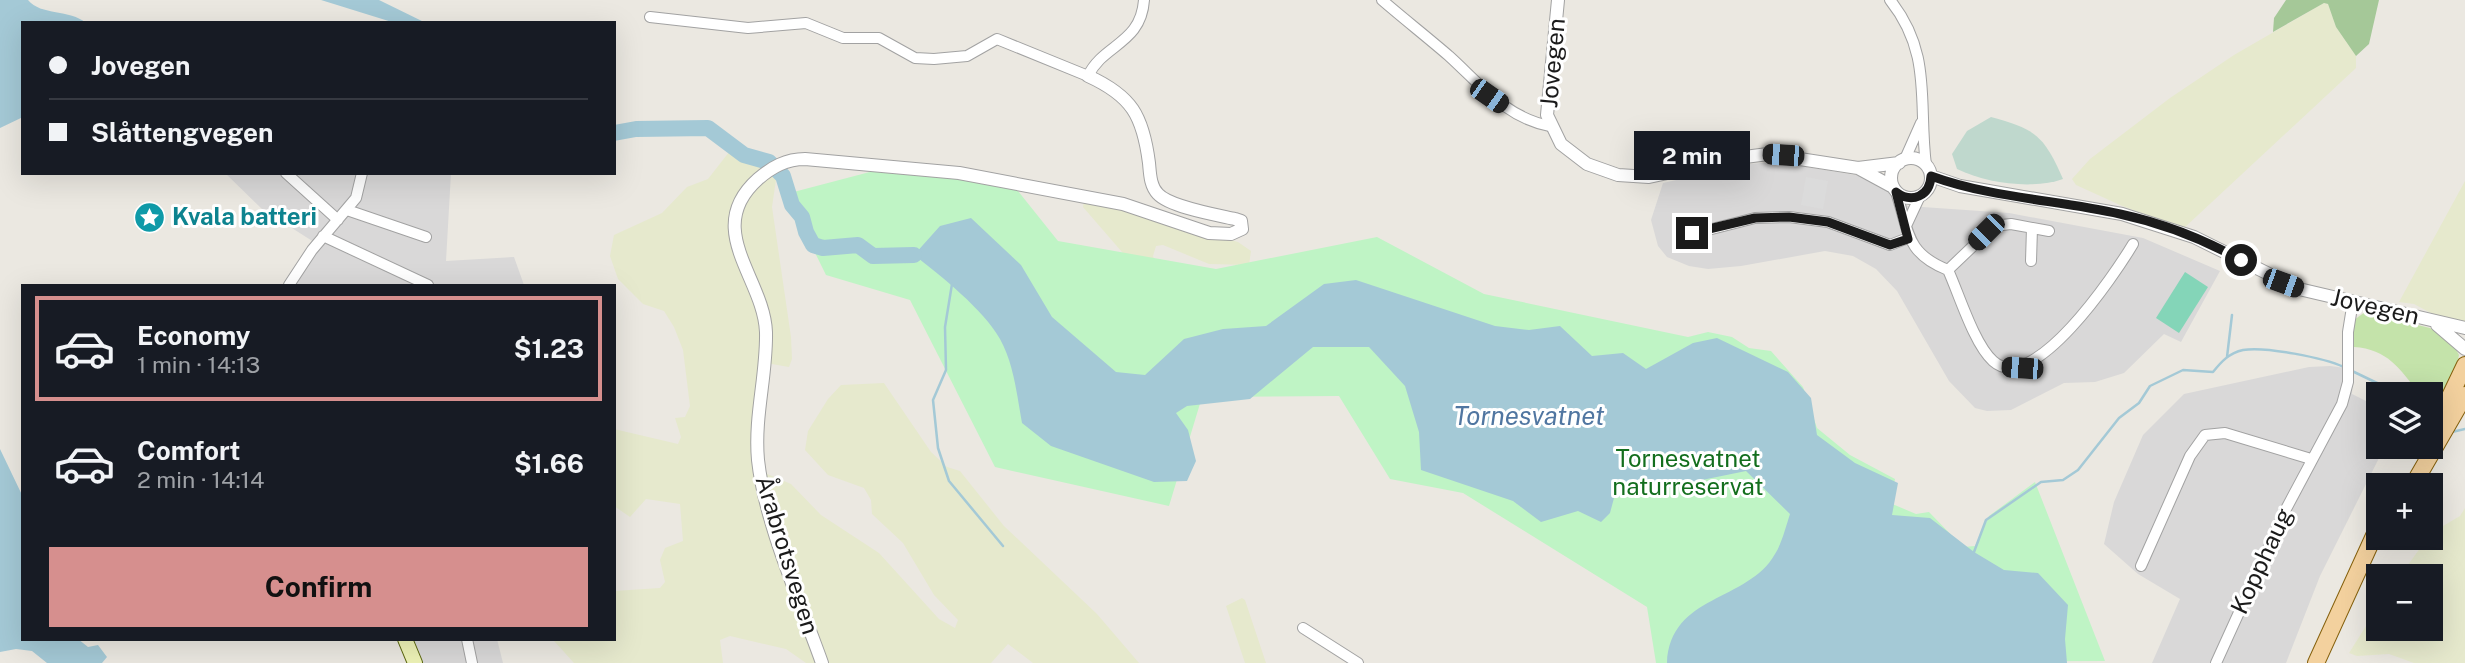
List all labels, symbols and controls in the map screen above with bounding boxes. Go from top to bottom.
street label: Jovegen [1534,17,1570,109]
text: Jovegen [91,50,190,81]
car [1466,75,1513,117]
text: Slåttengvegen [91,117,273,148]
callout: 2 min [1634,132,1750,180]
text: 2 min [1662,142,1722,169]
car [1762,143,1805,167]
place icon: Kvala batteri [132,200,166,234]
place label: Kvala batteri [172,202,317,230]
car [1964,210,2009,254]
route end [1676,217,1708,249]
route start [2225,244,2257,276]
car [2260,266,2307,300]
street label: Jovegen [2328,282,2422,330]
icon: car [53,317,116,380]
text: Economy [137,320,250,351]
text: $1.23 [514,333,584,364]
text: 1 min · 14:13 [137,351,260,378]
car [2001,356,2044,380]
map controls [2366,382,2443,641]
button: layers [2366,382,2443,459]
water label: Tornesvatnet [1453,400,1605,431]
icon: car [53,432,116,495]
text: Comfort [137,435,240,466]
park label: Tornesvatnet naturreservat [1612,444,1764,500]
text: $1.66 [514,448,584,479]
text: 2 min · 14:14 [137,466,264,493]
street label: Årabrotsvegen [751,472,826,637]
button: + [2366,473,2443,550]
street label: Kopphaug [2224,503,2298,618]
button: Confirm [49,547,588,627]
button: − [2366,564,2443,641]

